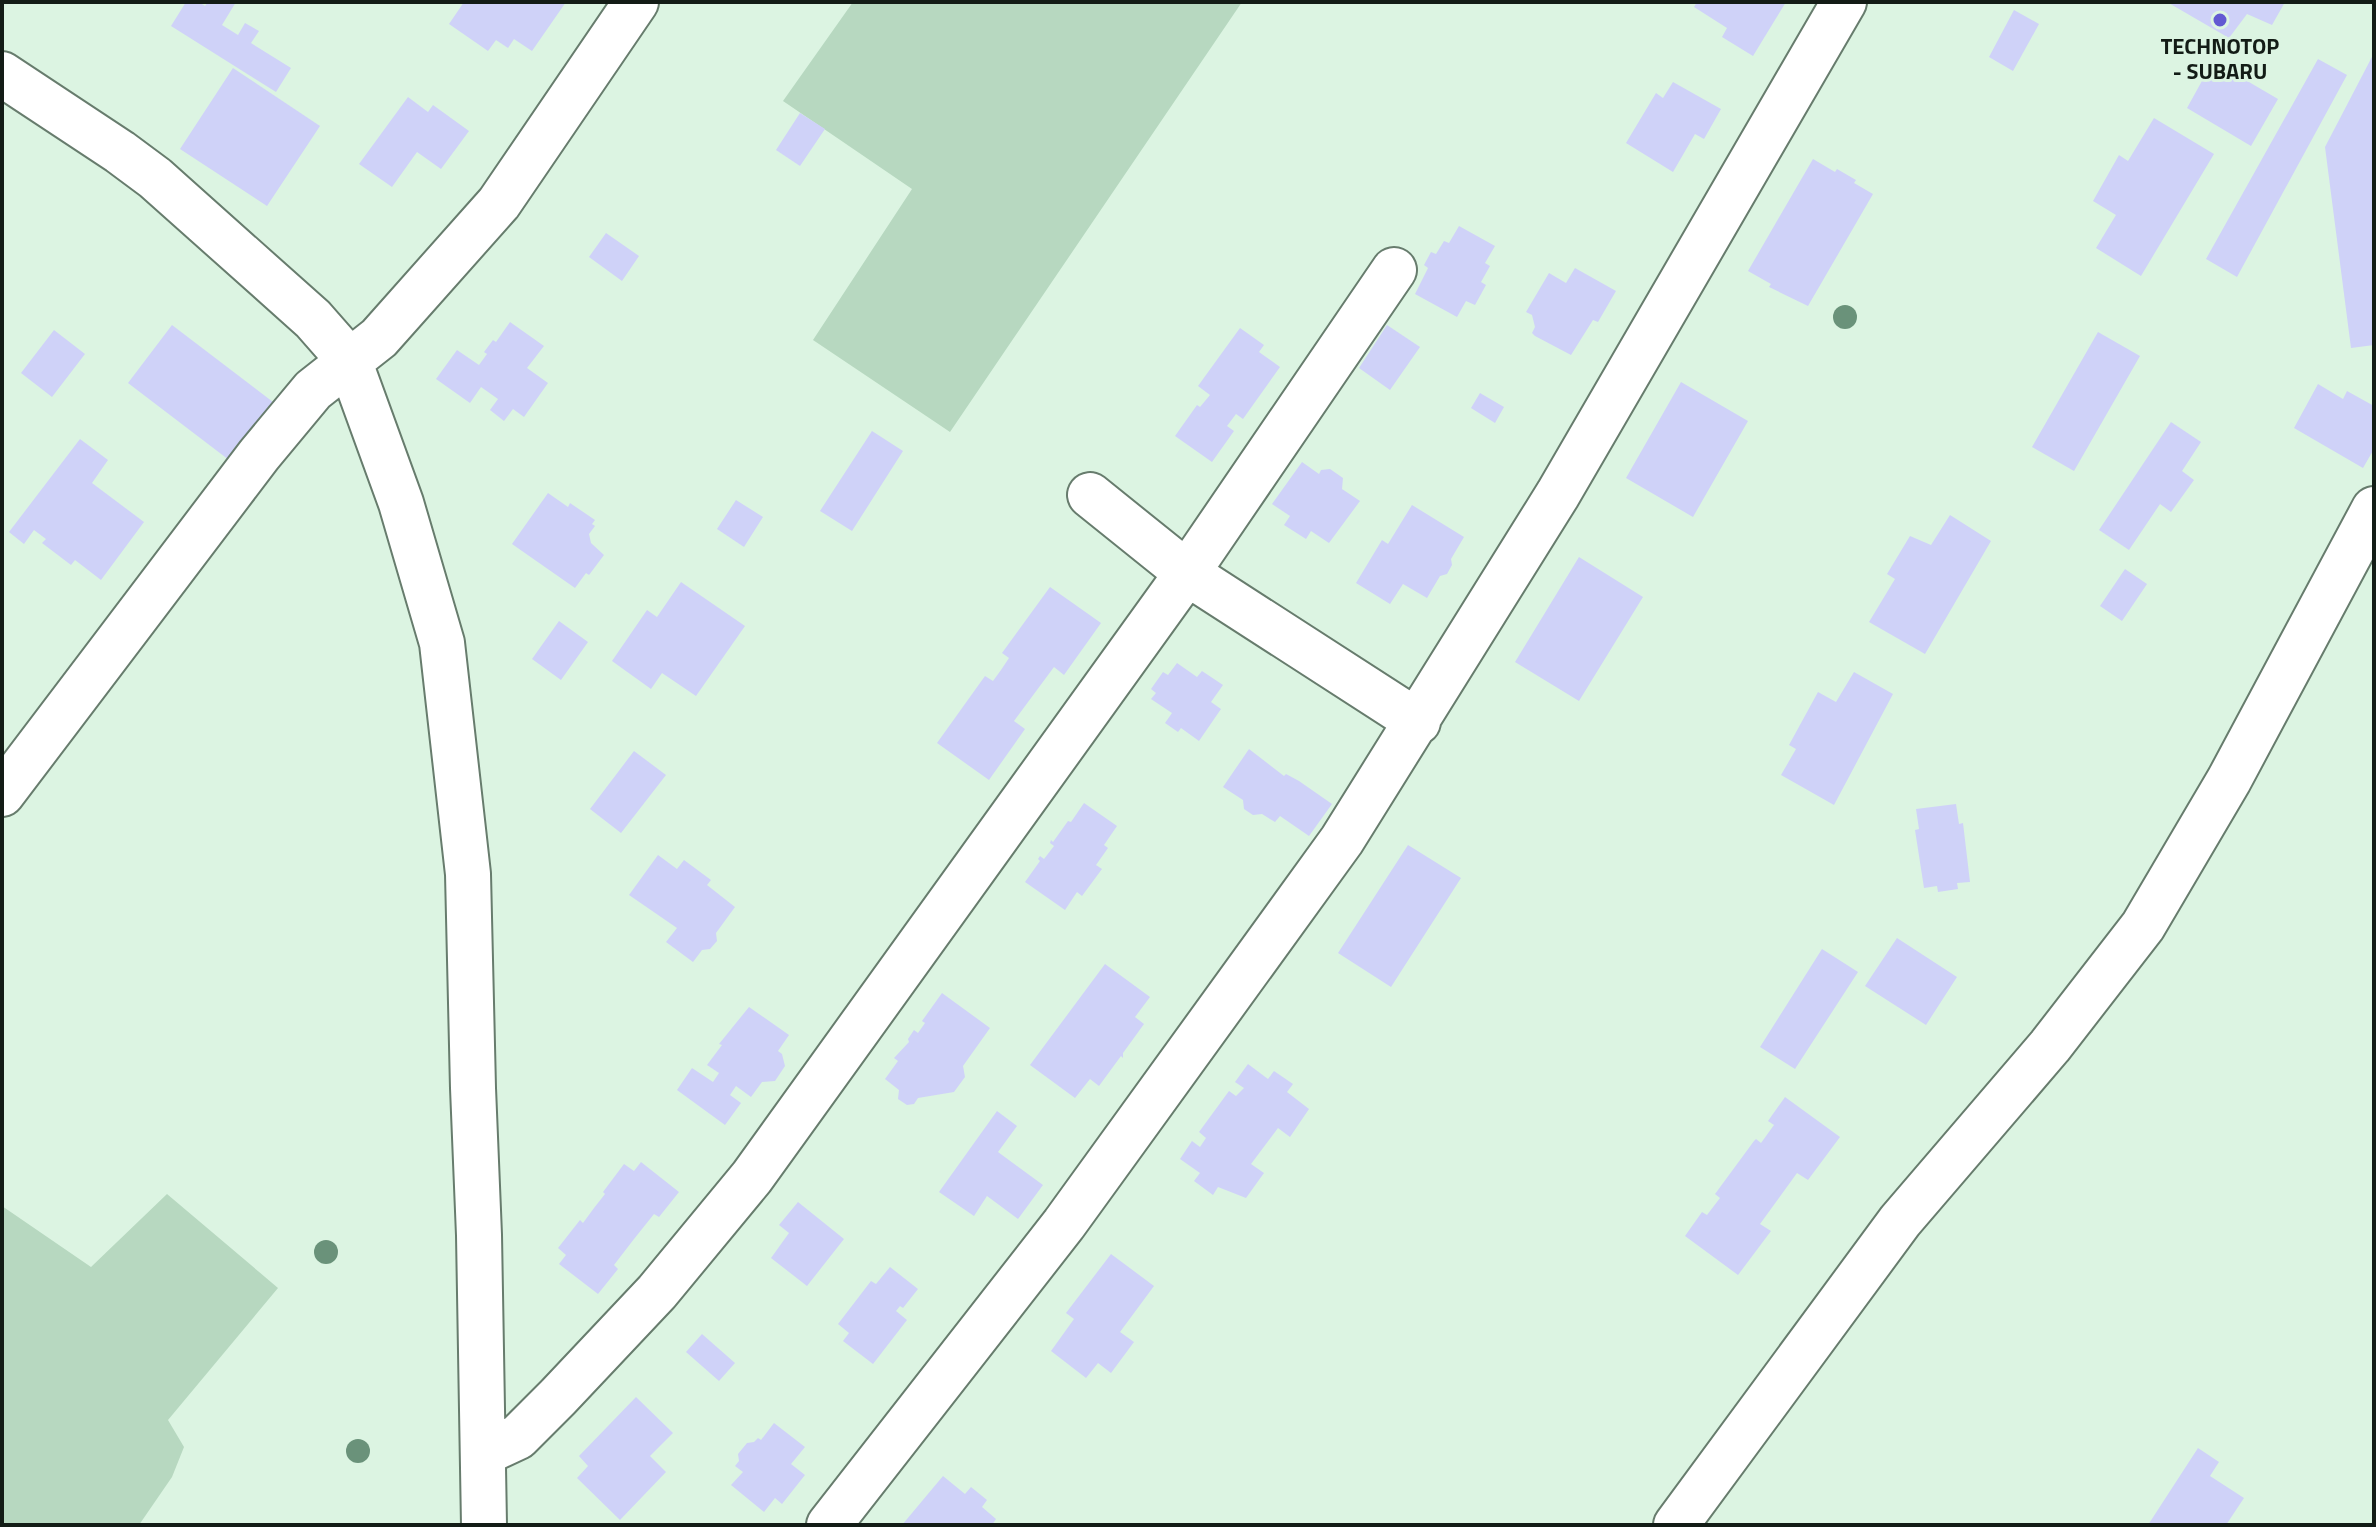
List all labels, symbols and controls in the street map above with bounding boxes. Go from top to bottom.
marker: TECHNOTOP - SUBARU [2211,11,2229,29]
place label: TECHNOTOP - SUBARU [2161,29,2279,88]

